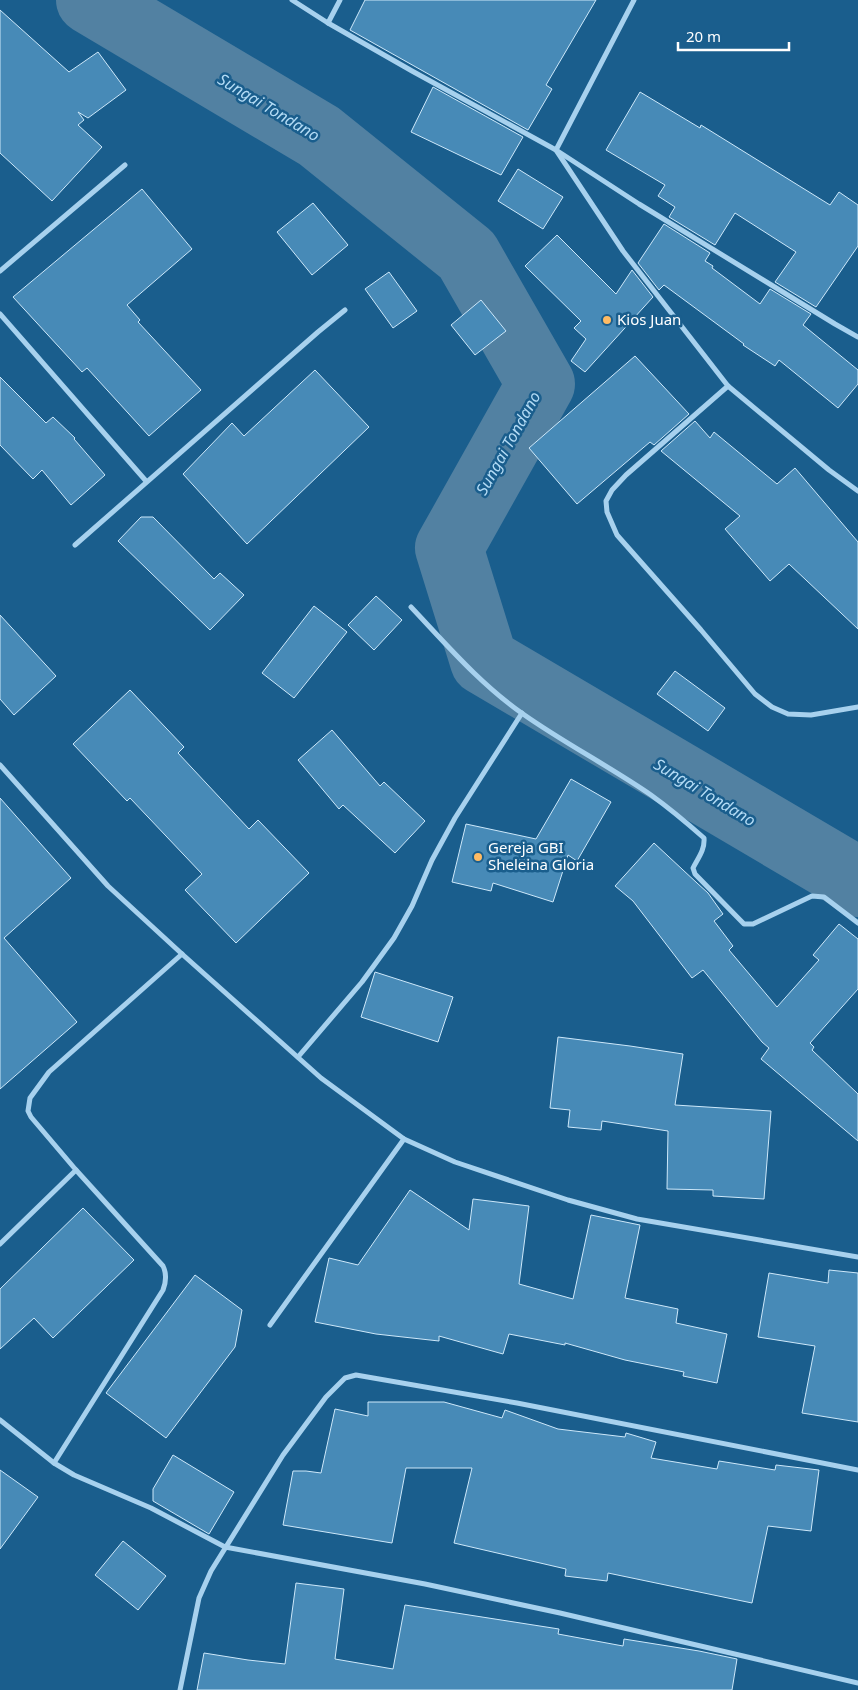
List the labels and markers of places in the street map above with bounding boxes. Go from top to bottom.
place label: Kios Juan [617,309,681,329]
marker: Kios Juan [601,314,613,326]
place label: Gereja GBI Sheleina Gloria [488,837,594,874]
marker: Gereja GBI Sheleina Gloria [472,851,484,863]

